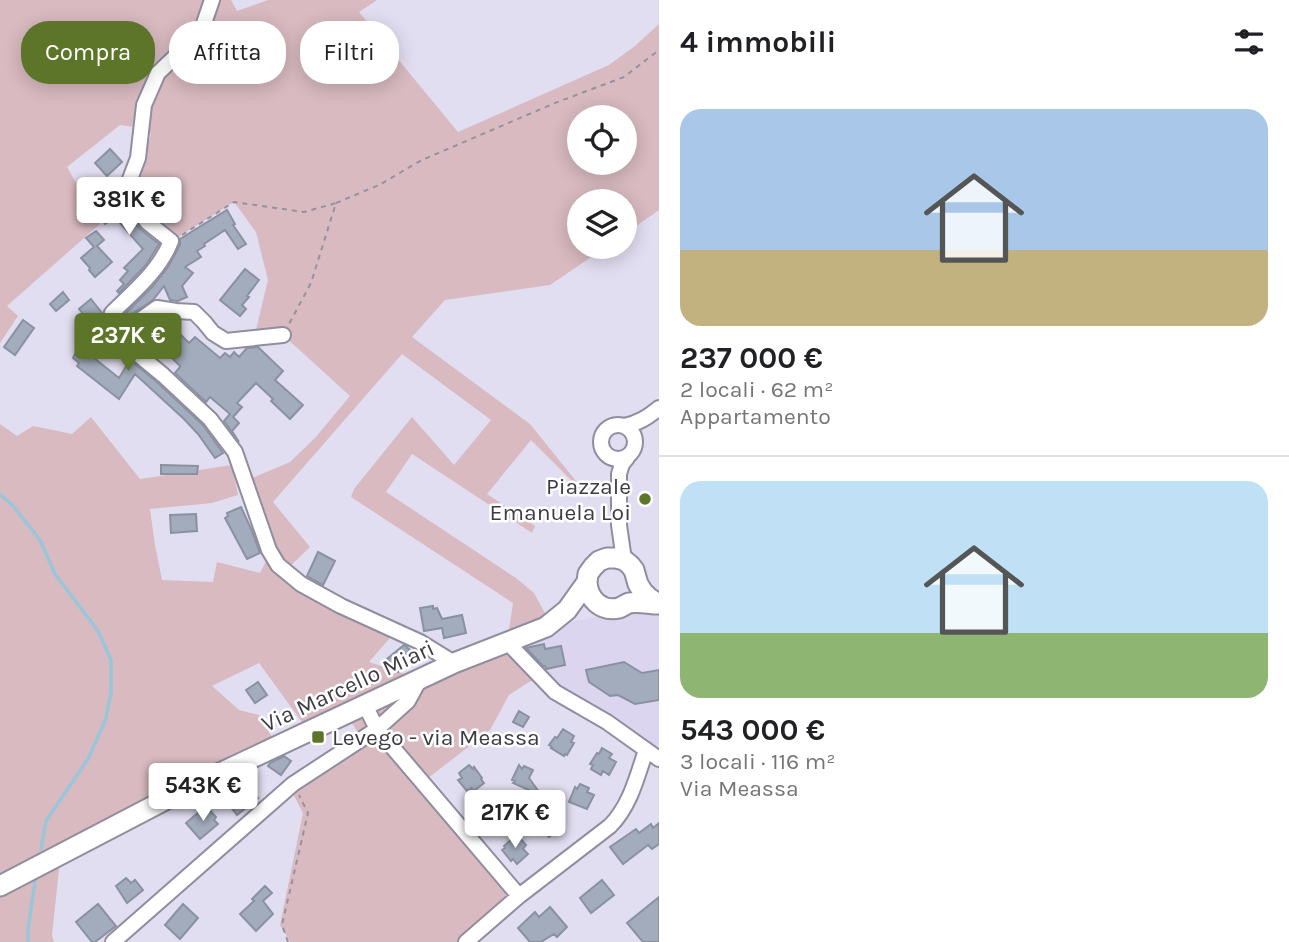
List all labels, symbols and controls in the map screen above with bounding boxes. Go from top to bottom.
chip: Compra [21,21,155,84]
chip: Affitta [169,21,286,84]
chip: Filtri [300,21,399,84]
icon: filters [1230,23,1268,61]
text: 4 immobili [680,24,836,60]
map controls [567,105,637,259]
button: locate [567,105,637,175]
icon: home [911,155,1037,281]
pin: 381K € [72,177,186,237]
text: 381K € [93,186,165,213]
button: layers [567,189,637,259]
pin: 237K € [71,314,185,373]
text: 237K € [90,322,166,349]
text: 237 000 € [680,340,823,376]
text: 2 locali · 62 m² [680,376,833,403]
text: Appartamento [680,403,831,430]
place label: Piazzale Emanuela Loi [490,473,631,526]
marker: Piazzale Emanuela Loi [637,491,653,507]
icon: home [911,527,1037,653]
street label: Via Marcello Miari [257,634,439,738]
text: 543 000 € [680,712,825,748]
place label: Levego - via Meassa [332,724,540,751]
marker: Levego - via Meassa [310,729,326,745]
text: 3 locali · 116 m² [680,748,835,775]
pin: 543K € [146,764,260,823]
text: 543K € [165,772,241,799]
text: Via Meassa [680,775,799,802]
pin: 217K € [458,790,572,850]
text: 217K € [481,799,550,826]

